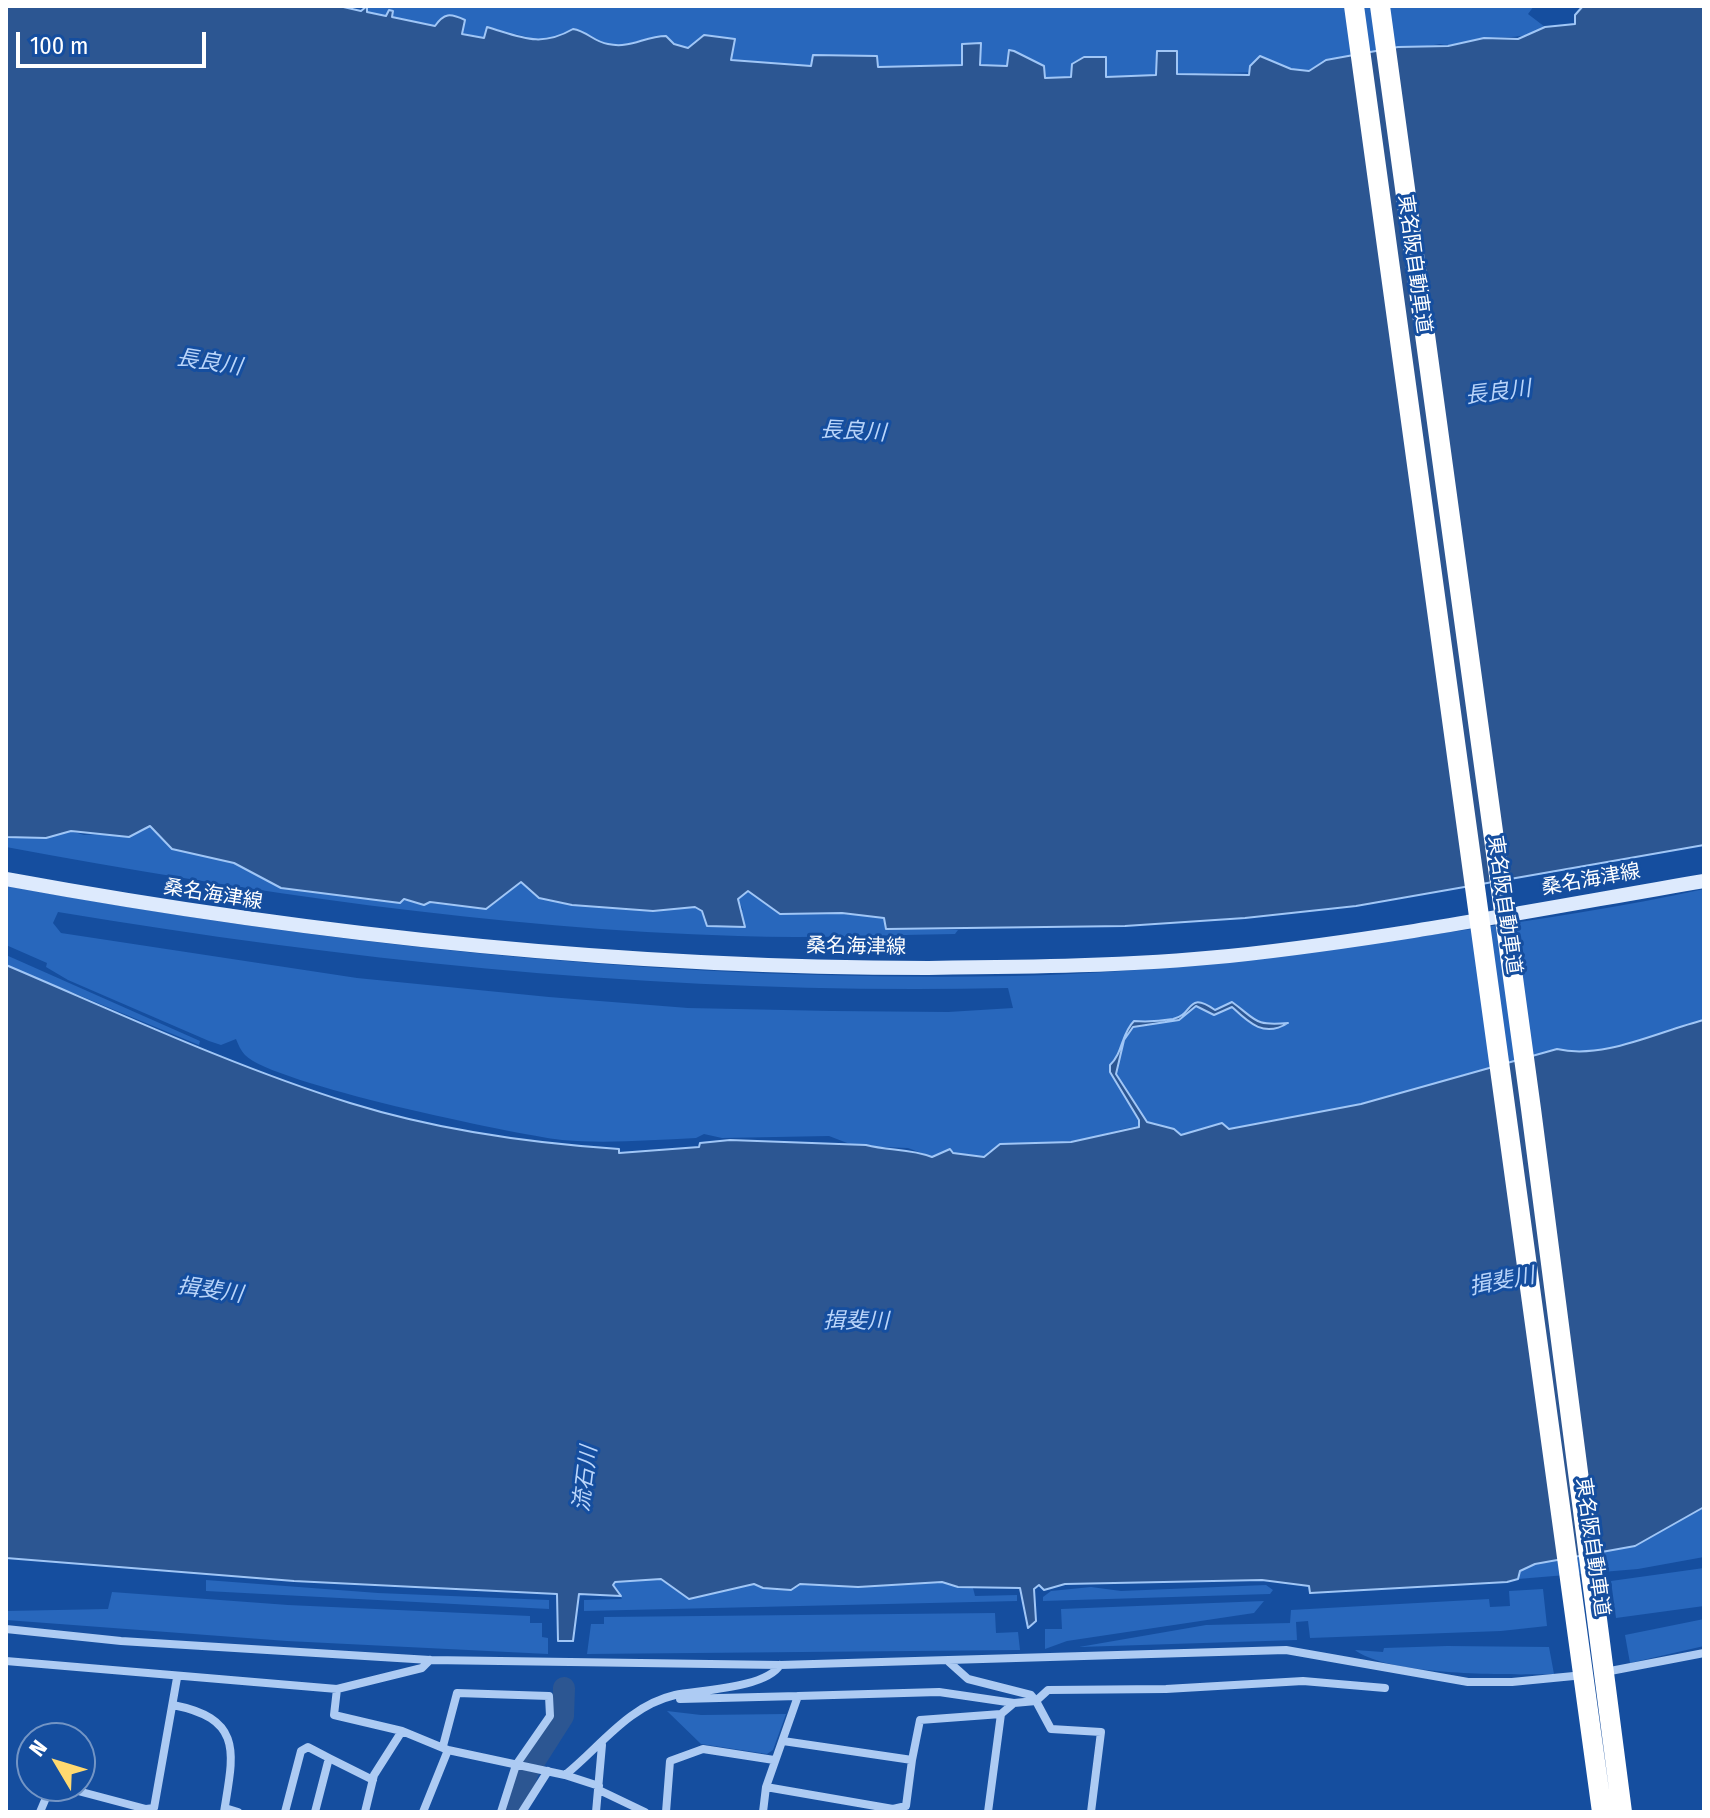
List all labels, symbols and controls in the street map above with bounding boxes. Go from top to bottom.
scale bar [20,16,210,66]
text: 100 m [30,32,88,60]
street label: 東名阪自動車道 [1392,193,1436,335]
water label: 長良川 [174,345,244,381]
water label: 長良川 [1464,376,1532,410]
water label: 長良川 [819,417,887,447]
street label: 東名阪自動車道 [1482,834,1526,976]
street label: 桑名海津線 [1540,859,1642,901]
street label: 桑名海津線 [162,875,264,915]
street label: 桑名海津線 [806,934,906,960]
water label: 揖斐川 [1467,1263,1537,1301]
water label: 揖斐川 [175,1273,245,1309]
water label: 揖斐川 [823,1309,889,1335]
water label: 流石川 [569,1445,603,1513]
street label: 東名阪自動車道 [1570,1476,1614,1618]
north arrow [16,1722,96,1802]
text: N [24,1735,53,1762]

